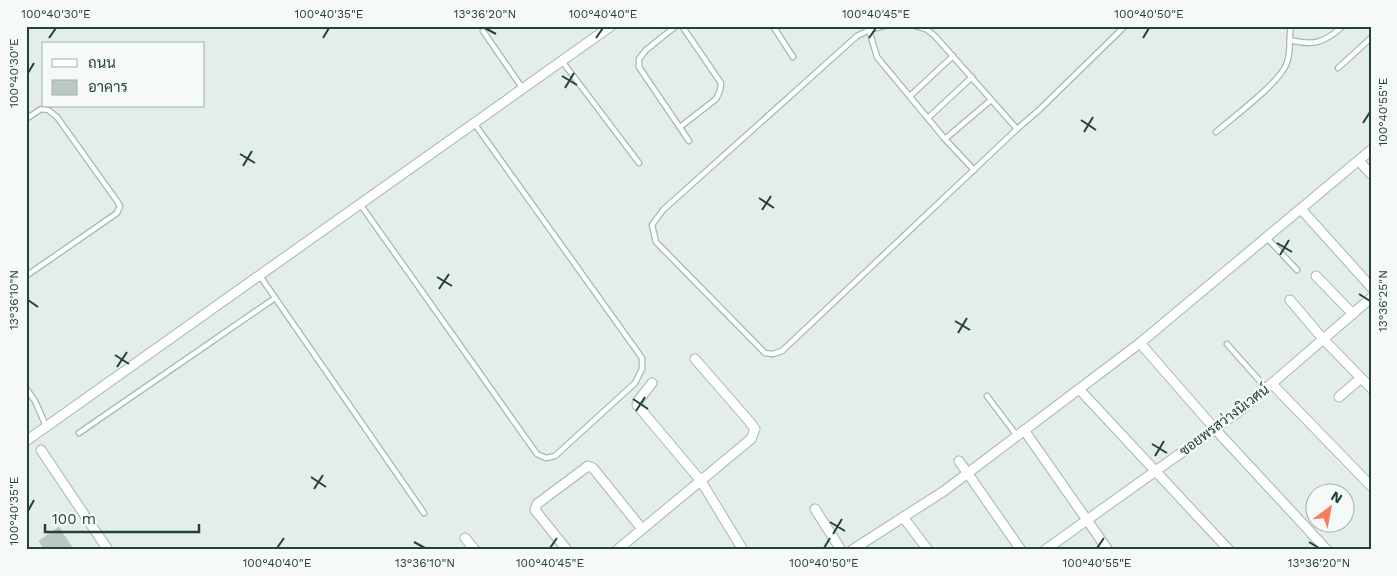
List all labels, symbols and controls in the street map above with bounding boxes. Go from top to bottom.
text: 100°40'30"E [21,7,91,21]
text: 100°40'35"E [295,7,364,21]
text: 13°36'20"N [454,7,516,21]
text: 100°40'40"E [569,7,638,21]
text: 100°40'45"E [842,7,910,21]
text: 100°40'50"E [1114,7,1184,21]
text: 100°40'30"E [7,38,21,108]
legend [42,42,205,108]
text: ถนน [88,54,116,72]
text: 100°40'55"E [1376,77,1390,146]
text: อาคาร [88,78,128,96]
text: 13°36'10"N [7,270,21,330]
text: 13°36'25"N [1376,270,1390,332]
street label: ซอยพรสว่างนิเวศน์ [1175,380,1272,459]
text: 100°40'35"E [7,476,21,545]
north arrow [1304,484,1354,534]
text: N [1328,487,1346,507]
scale bar [45,501,199,533]
text: 100 m [52,510,96,528]
text: 100°40'40"E [243,556,312,570]
text: 13°36'10"N [395,556,455,570]
text: 100°40'45"E [516,556,584,570]
text: 100°40'50"E [789,556,859,570]
text: 100°40'55"E [1063,556,1132,570]
text: 13°36'20"N [1288,556,1350,570]

